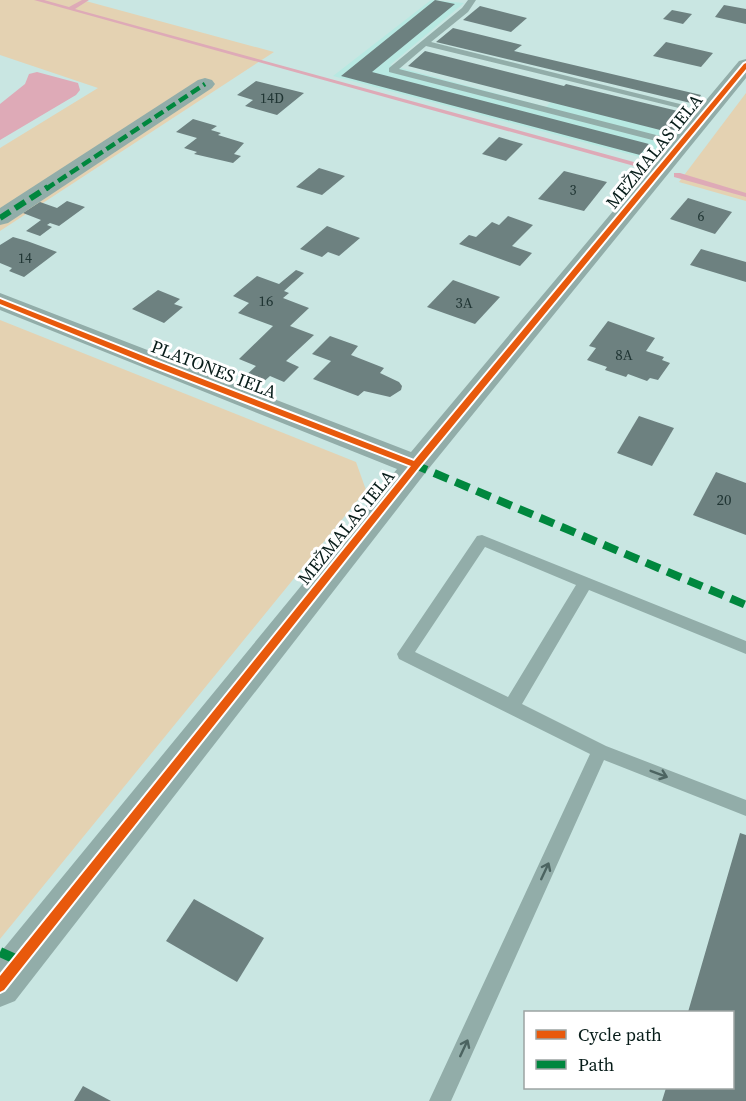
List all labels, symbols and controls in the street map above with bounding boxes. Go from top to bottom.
house number: 14D [260,88,284,108]
street label: MEŽMALAS IELA [600,88,708,214]
house number: 3 [570,180,577,200]
house number: 6 [698,206,705,226]
house number: 14 [18,248,32,268]
house number: 16 [258,290,274,311]
house number: 3A [455,292,473,313]
street label: PLATONES IELA [148,334,280,404]
house number: 8A [615,344,633,365]
street label: MEŽMALAS IELA [292,464,400,590]
house number: 20 [716,489,732,510]
one-way arrow [650,769,668,780]
one-way arrow [540,862,552,880]
legend [524,1011,734,1089]
text: Cycle path [578,1022,662,1047]
one-way arrow [459,1039,470,1057]
text: Path [578,1052,615,1077]

